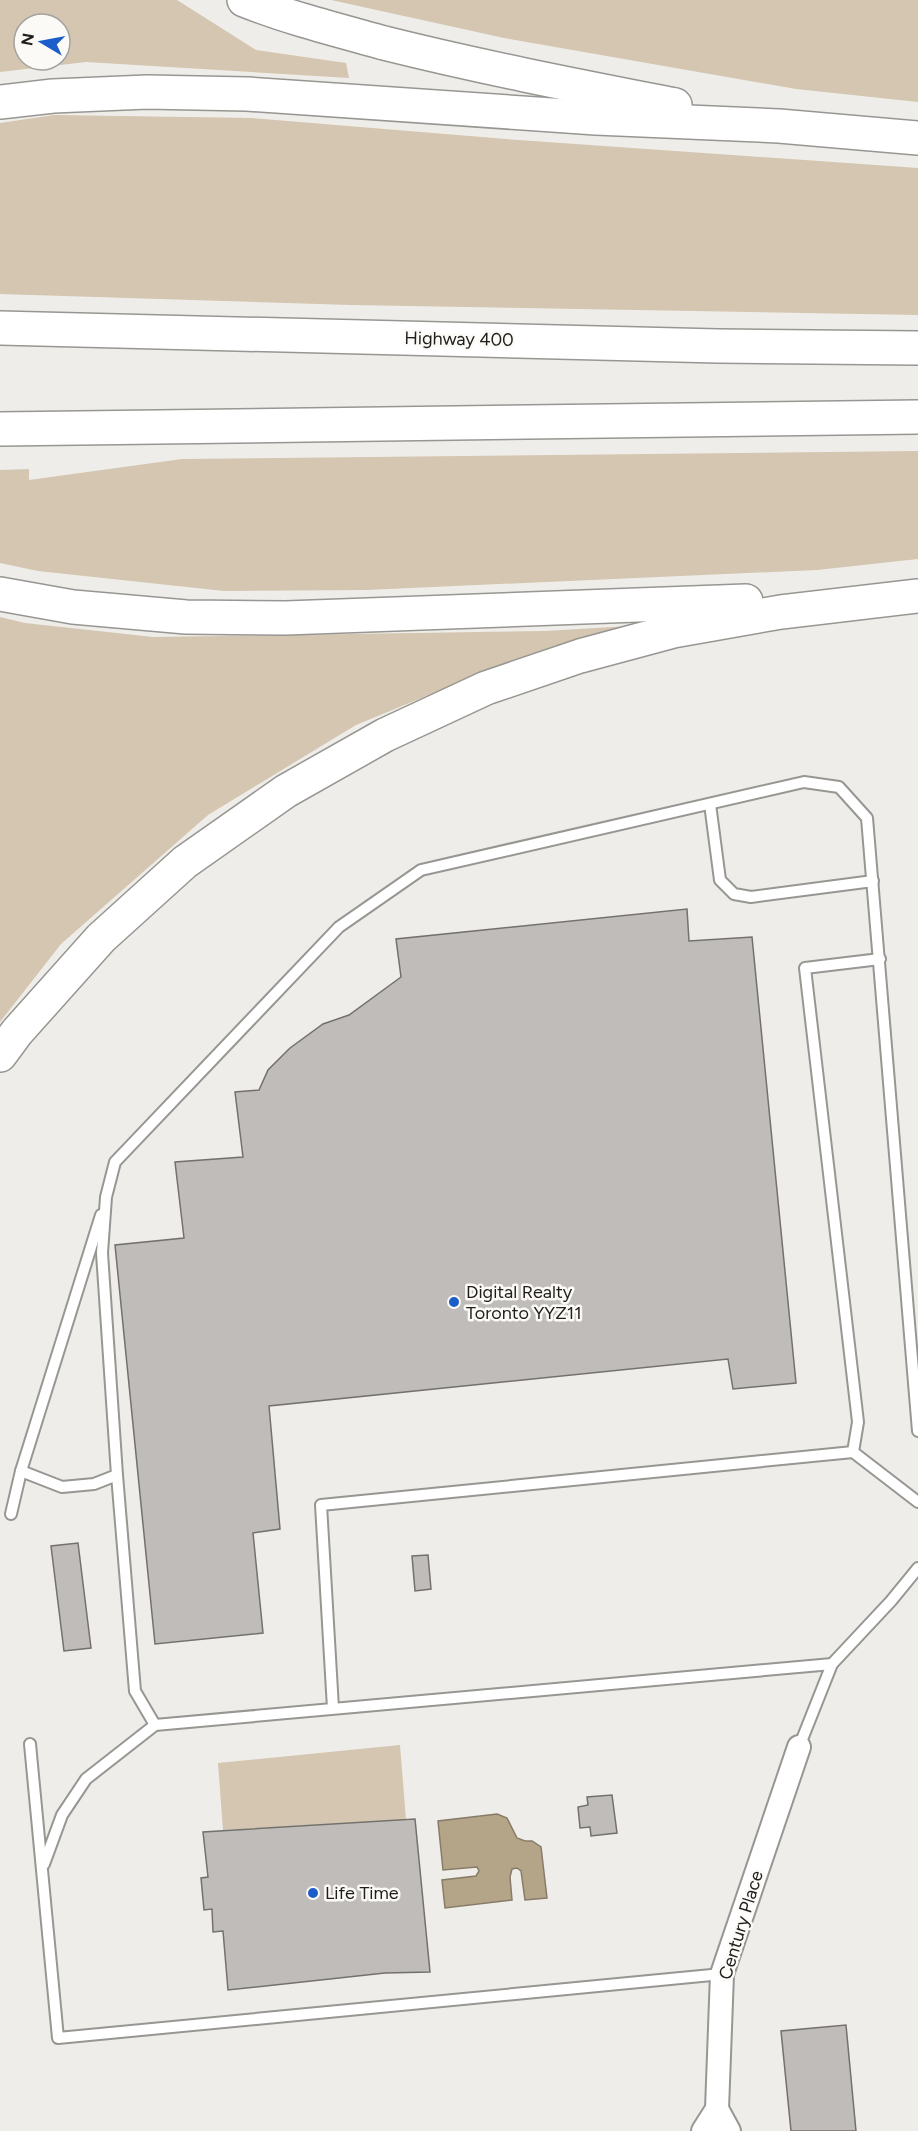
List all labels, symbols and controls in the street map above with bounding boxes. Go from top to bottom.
north arrow [12,12,72,72]
text: N [17,32,38,47]
street label: Highway 400 [404,327,514,351]
place label: Digital Realty Toronto YYZ11 [466,1281,582,1324]
marker: Digital Realty Toronto YYZ11 [447,1295,461,1309]
street label: Century Place [714,1868,768,1982]
place label: Life Time [325,1882,399,1904]
marker: Life Time [306,1886,320,1900]

